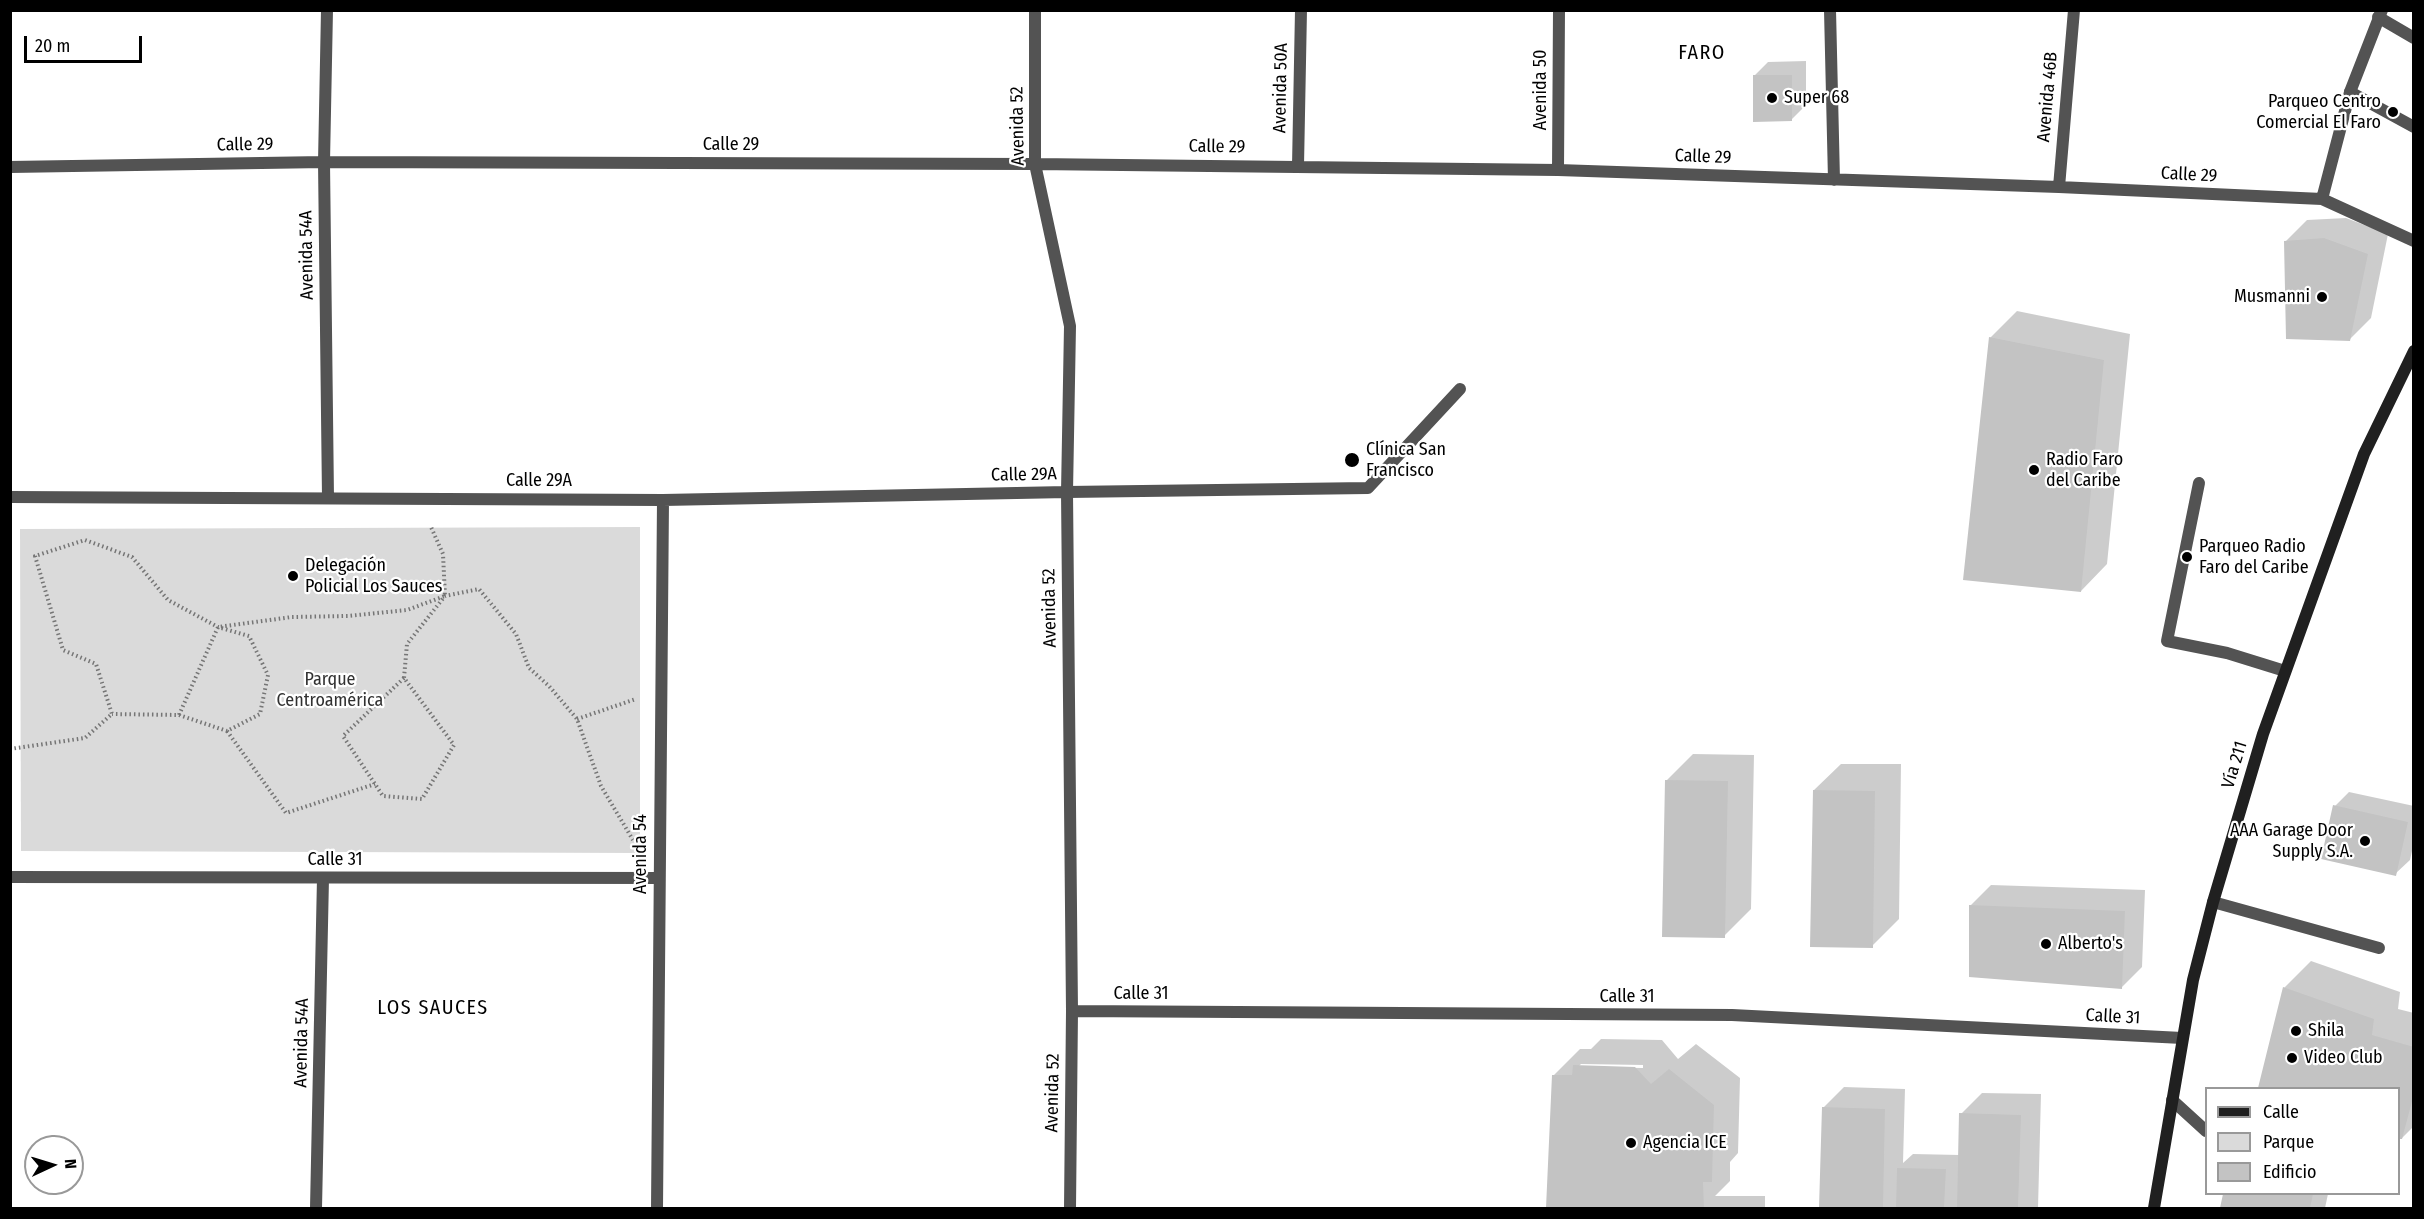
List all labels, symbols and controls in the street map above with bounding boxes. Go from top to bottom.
scale bar [27,24,146,62]
text: 20 m [35,35,70,57]
district label: FARO [1678,41,1726,65]
street label: Avenida 50A [1269,43,1293,133]
street label: Avenida 50 [1530,50,1552,130]
street label: Avenida 46B [2033,51,2063,143]
street label: Avenida 52 [1007,86,1029,166]
place label: Super 68 [1784,87,1849,109]
marker: Super 68 [1765,91,1779,105]
place label: Parqueo Centro Comercial El Faro [2256,91,2381,134]
marker: Parqueo Centro Comercial El Faro [2386,105,2400,119]
street label: Calle 29 [216,134,274,156]
street label: Calle 29 [703,134,759,156]
street label: Calle 29 [1188,136,1246,158]
street label: Calle 29 [1674,145,1732,169]
street label: Calle 29 [2160,163,2218,187]
street label: Avenida 54A [295,210,319,300]
place label: Musmanni [2234,286,2310,308]
marker: Musmanni [2315,290,2329,304]
place label: Clínica San Francisco [1366,439,1446,482]
place label: Radio Faro del Caribe [2046,449,2123,492]
marker: Clínica San Francisco [1343,451,1361,469]
marker: Radio Faro del Caribe [2027,463,2041,477]
street label: Calle 29A [991,464,1057,486]
street label: Calle 29A [506,470,572,492]
place label: Parqueo Radio Faro del Caribe [2199,536,2309,578]
marker: Parqueo Radio Faro del Caribe [2180,550,2194,564]
place label: Delegación Policial Los Sauces [305,555,443,598]
street label: Avenida 52 [1039,568,1061,648]
marker: Delegación Policial Los Sauces [286,569,300,583]
park label: Parque Centroamérica [277,669,383,712]
street label: Vía 211 [2218,739,2252,791]
street label: Avenida 54 [630,814,652,894]
place label: AAA Garage Door Supply S.A. [2230,820,2353,862]
marker: AAA Garage Door Supply S.A. [2358,834,2372,848]
street label: Calle 31 [308,849,362,871]
place label: Alberto's [2058,933,2123,955]
marker: Alberto's [2039,937,2053,951]
street label: Calle 31 [1114,983,1168,1005]
street label: Calle 31 [1600,986,1654,1008]
district label: LOS SAUCES [377,996,489,1020]
street label: Avenida 54A [290,998,314,1088]
street label: Calle 31 [2085,1005,2141,1029]
place label: Shila [2308,1020,2344,1042]
marker: Shila [2289,1024,2303,1038]
place label: Video Club [2304,1047,2383,1069]
marker: Video Club [2285,1051,2299,1065]
street label: Avenida 52 [1042,1053,1064,1133]
legend [2205,1087,2400,1195]
text: Calle [2263,1101,2299,1123]
text: Parque [2263,1131,2314,1153]
place label: Agencia ICE [1643,1132,1727,1154]
north arrow [24,1135,84,1195]
marker: Agencia ICE [1624,1136,1638,1150]
text: N [61,1158,80,1169]
text: Edificio [2263,1161,2316,1183]

